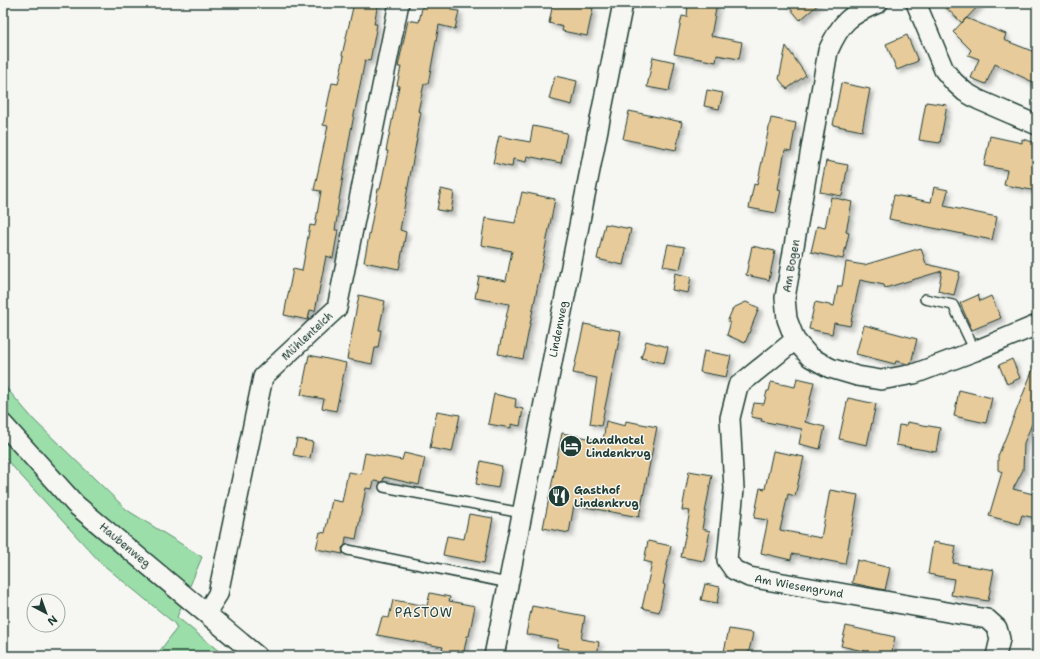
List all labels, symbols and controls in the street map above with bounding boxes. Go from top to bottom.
street label: Am Bogen [779,238,804,294]
street label: Lindenweg [546,299,571,359]
street label: Mühlenteich [278,309,336,364]
hotel icon: Landhotel Lindenkrug [558,433,584,459]
place label: Landhotel Lindenkrug [586,433,651,461]
restaurant icon: Gasthof Lindenkrug [546,483,572,509]
place label: Gasthof Lindenkrug [574,483,639,511]
street label: Haubenweg [96,520,154,571]
street label: Am Wiesengrund [753,571,845,602]
north arrow [26,593,66,633]
district label: PASTOW [395,604,453,621]
text: N [44,612,60,629]

